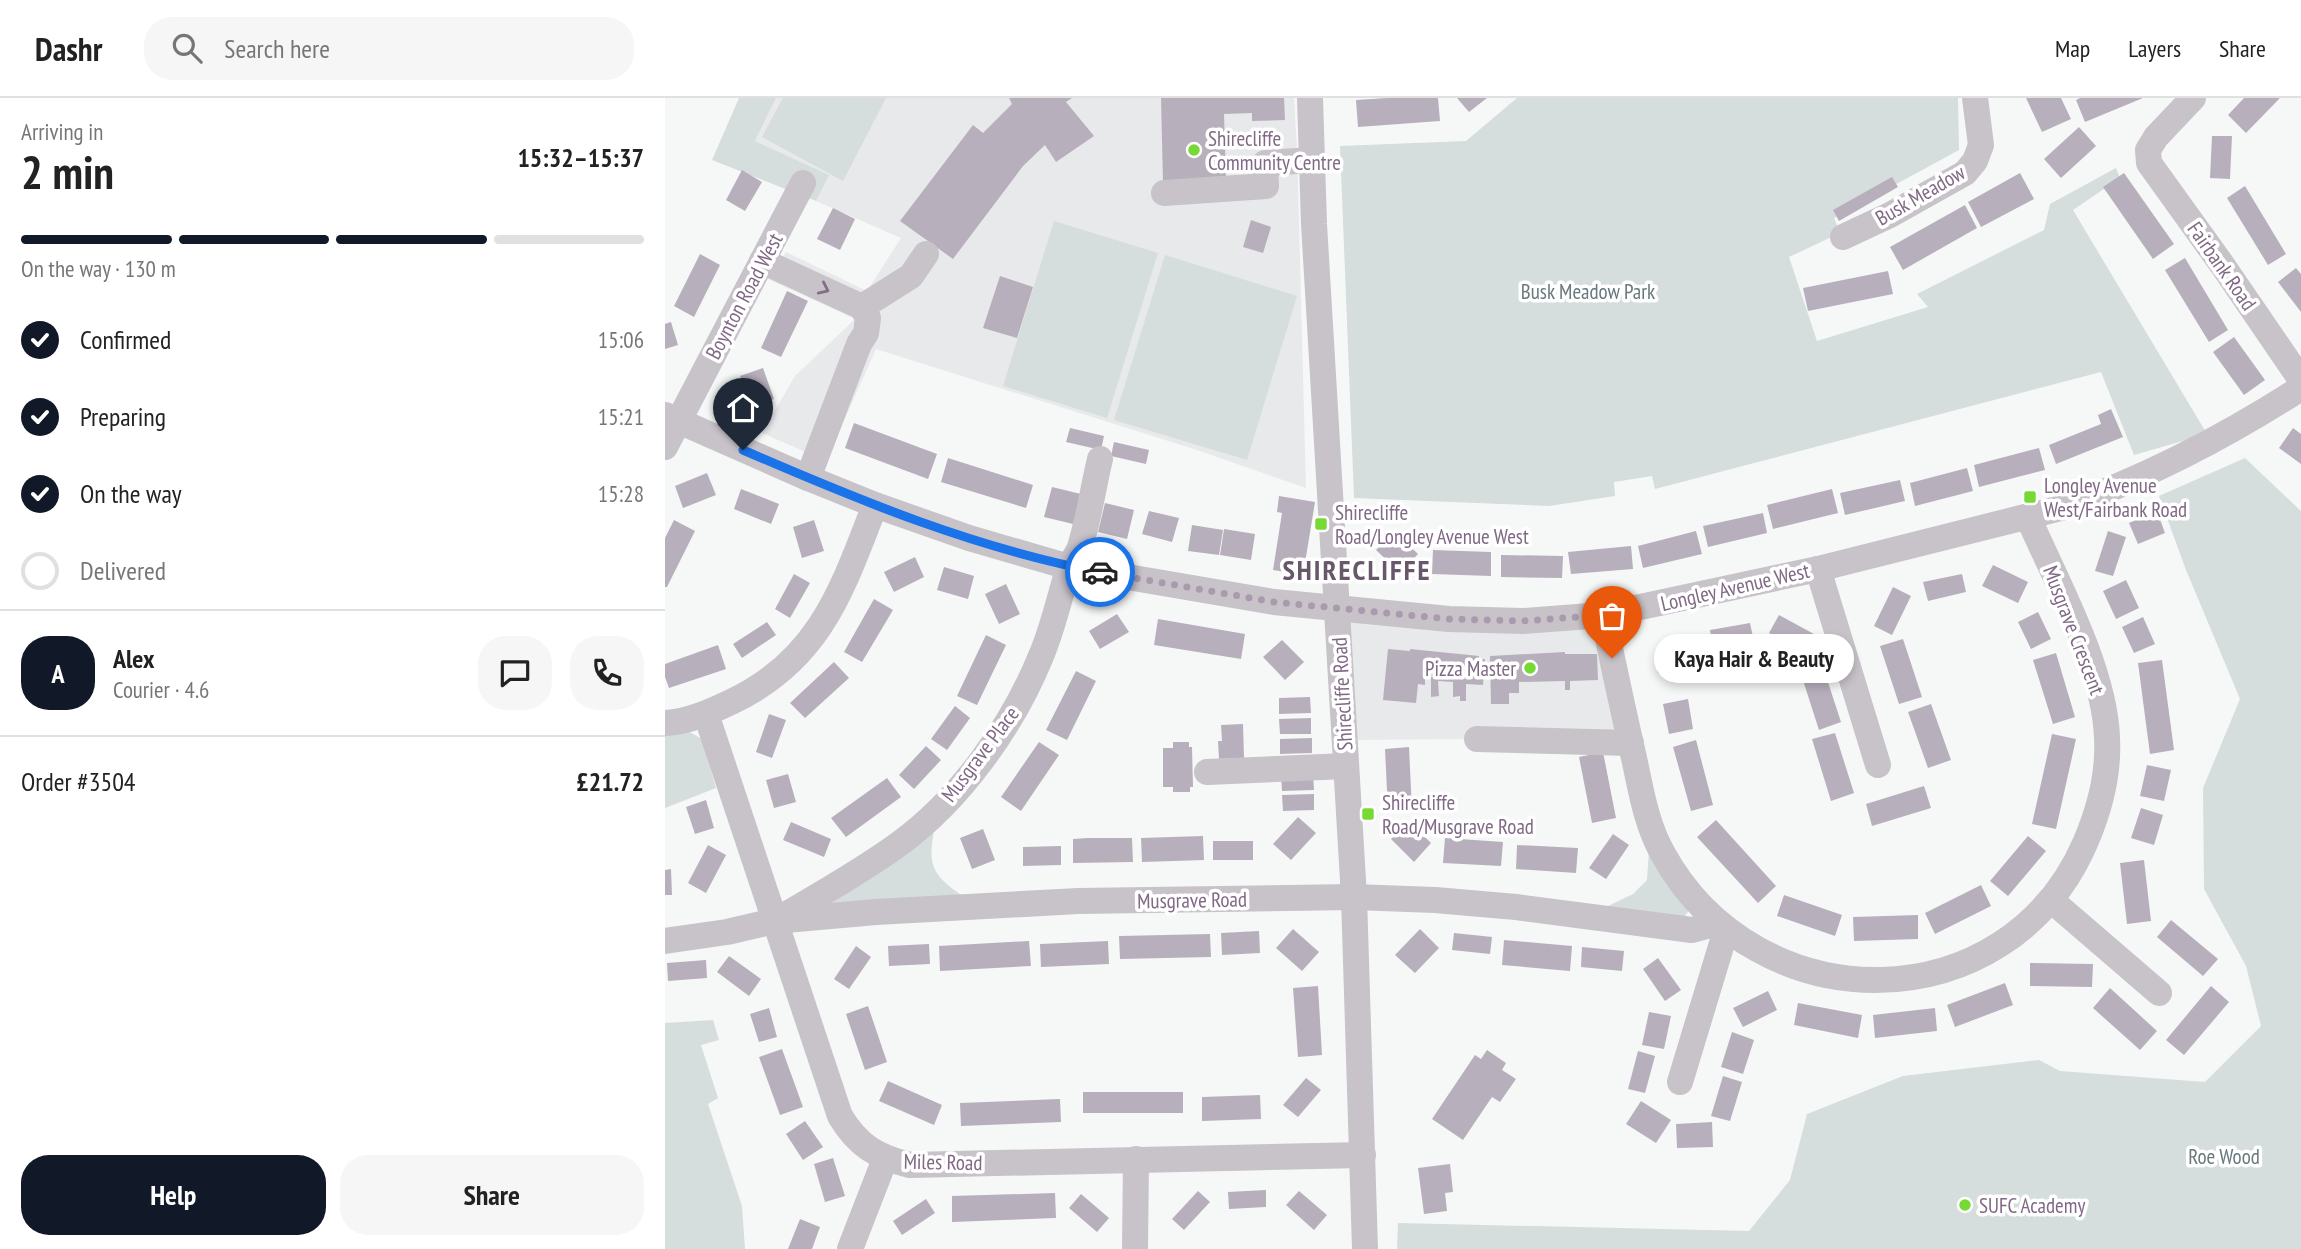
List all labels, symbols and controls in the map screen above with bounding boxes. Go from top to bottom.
search box [144,17,634,80]
text: Dashr [35,27,102,70]
icon: search [168,29,206,67]
text: Search here [224,32,330,65]
text: Map [2055,33,2090,64]
text: Layers [2128,33,2181,64]
text: Share [2219,33,2266,64]
text: Arriving in [21,117,103,146]
place label: Shirecliffe Community Centre [1208,125,1341,176]
text: 15:32–15:37 [517,141,644,174]
text: 2 min [21,142,114,202]
marker: Shirecliffe Community Centre [1186,142,1202,158]
street label: Busk Meadow [1870,158,1970,231]
street label: Fairbank Road [2182,216,2262,316]
street label: Boynton Road West [699,228,789,364]
text: On the way · 130 m [21,254,176,283]
park label: Busk Meadow Park [1521,278,1655,305]
one-way arrow [817,281,829,295]
icon: check [21,321,59,359]
text: Confirmed [80,323,171,356]
text: 15:06 [598,325,644,354]
pin [713,378,773,450]
icon: home [724,389,762,427]
icon: check [21,398,59,436]
text: Preparing [80,400,166,433]
text: 15:21 [598,402,644,431]
place label: Longley Avenue West/Fairbank Road [2044,472,2187,523]
icon: check [21,475,59,513]
text: On the way [80,477,182,510]
text: 15:28 [598,479,644,508]
marker: Longley Avenue West/Fairbank Road [2022,489,2038,505]
place label: Shirecliffe Road/Longley Avenue West [1335,499,1529,550]
marker: Shirecliffe Road/Longley Avenue West [1313,516,1329,532]
courier [1065,537,1135,607]
district label: SHIRECLIFFE [1283,551,1431,588]
icon: car [1081,553,1119,591]
text: Delivered [80,554,166,587]
street label: Longley Avenue West [1658,557,1812,617]
street label: Musgrave Crescent [2037,562,2111,698]
pin [1582,586,1642,658]
icon: bag [1593,597,1631,635]
callout: Kaya Hair & Beauty [1654,634,1853,682]
button: chat [478,636,552,710]
button: phone [570,636,644,710]
street label: Shirecliffe Road [1326,637,1358,751]
text: Alex [113,642,154,675]
text: Kaya Hair & Beauty [1674,644,1834,673]
place label: Pizza Master [1425,655,1516,682]
text: A [51,657,65,690]
marker: Pizza Master [1522,660,1538,676]
text: Courier · 4.6 [113,675,209,704]
street label: Musgrave Place [935,701,1025,807]
text: Order #3504 [21,765,136,798]
text: £21.72 [576,765,644,798]
place label: Shirecliffe Road/Musgrave Road [1382,789,1534,840]
marker: Shirecliffe Road/Musgrave Road [1360,806,1376,822]
street label: Musgrave Road [1137,886,1247,914]
park label: Roe Wood [2188,1143,2260,1170]
street label: Miles Road [903,1148,983,1176]
button: Help [21,1155,326,1235]
button: Share [340,1155,644,1235]
place label: SUFC Academy [1979,1192,2085,1219]
marker: SUFC Academy [1957,1197,1973,1213]

